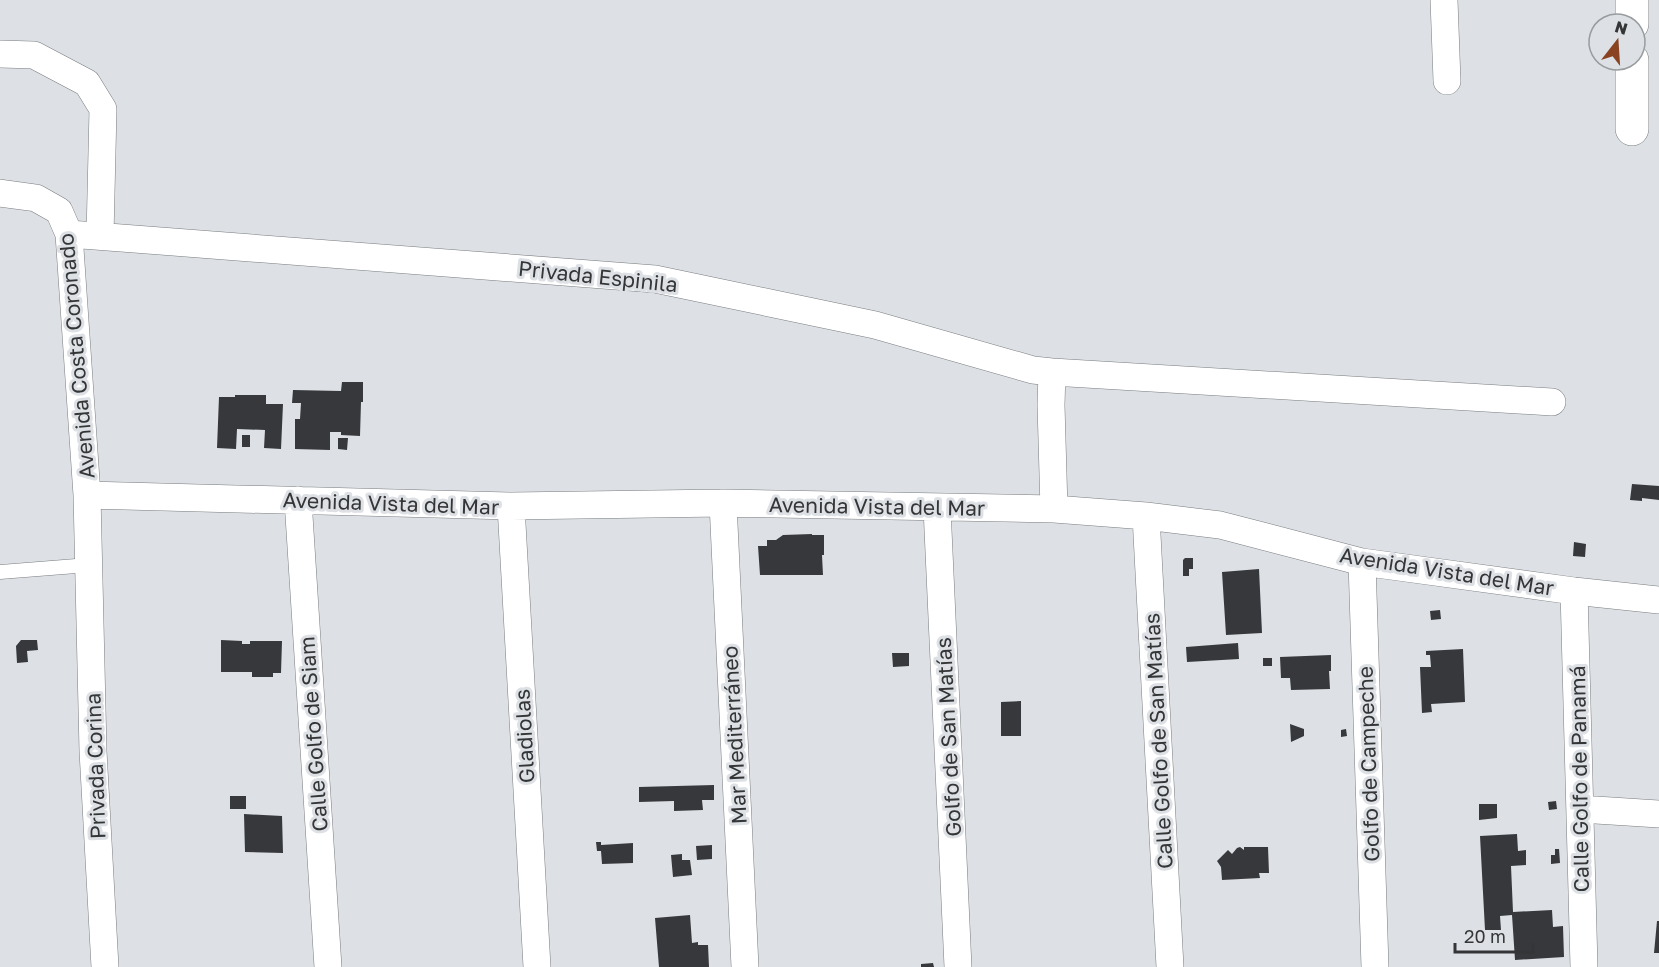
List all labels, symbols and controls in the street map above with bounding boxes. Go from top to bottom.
north arrow [1587,12,1647,72]
text: N [1613,16,1630,39]
street label: Avenida Costa Coronado [52,232,100,480]
street label: Privada Espinila [517,255,679,297]
street label: Avenida Vista del Mar [282,486,500,520]
street label: Avenida Vista del Mar [769,491,985,521]
street label: Avenida Vista del Mar [1338,541,1556,601]
street label: Calle Golfo de San Matías [1138,612,1178,870]
street label: Calle Golfo de Siam [293,635,333,833]
street label: Golfo de San Matías [930,637,966,837]
street label: Mar Mediterráneo [716,645,752,825]
street label: Calle Golfo de Panamá [1564,665,1594,893]
street label: Golfo de Campeche [1352,666,1384,862]
street label: Gladiolas [509,688,539,784]
street label: Privada Corina [79,693,111,839]
scale bar [1455,916,1533,954]
text: 20 m [1464,925,1506,947]

